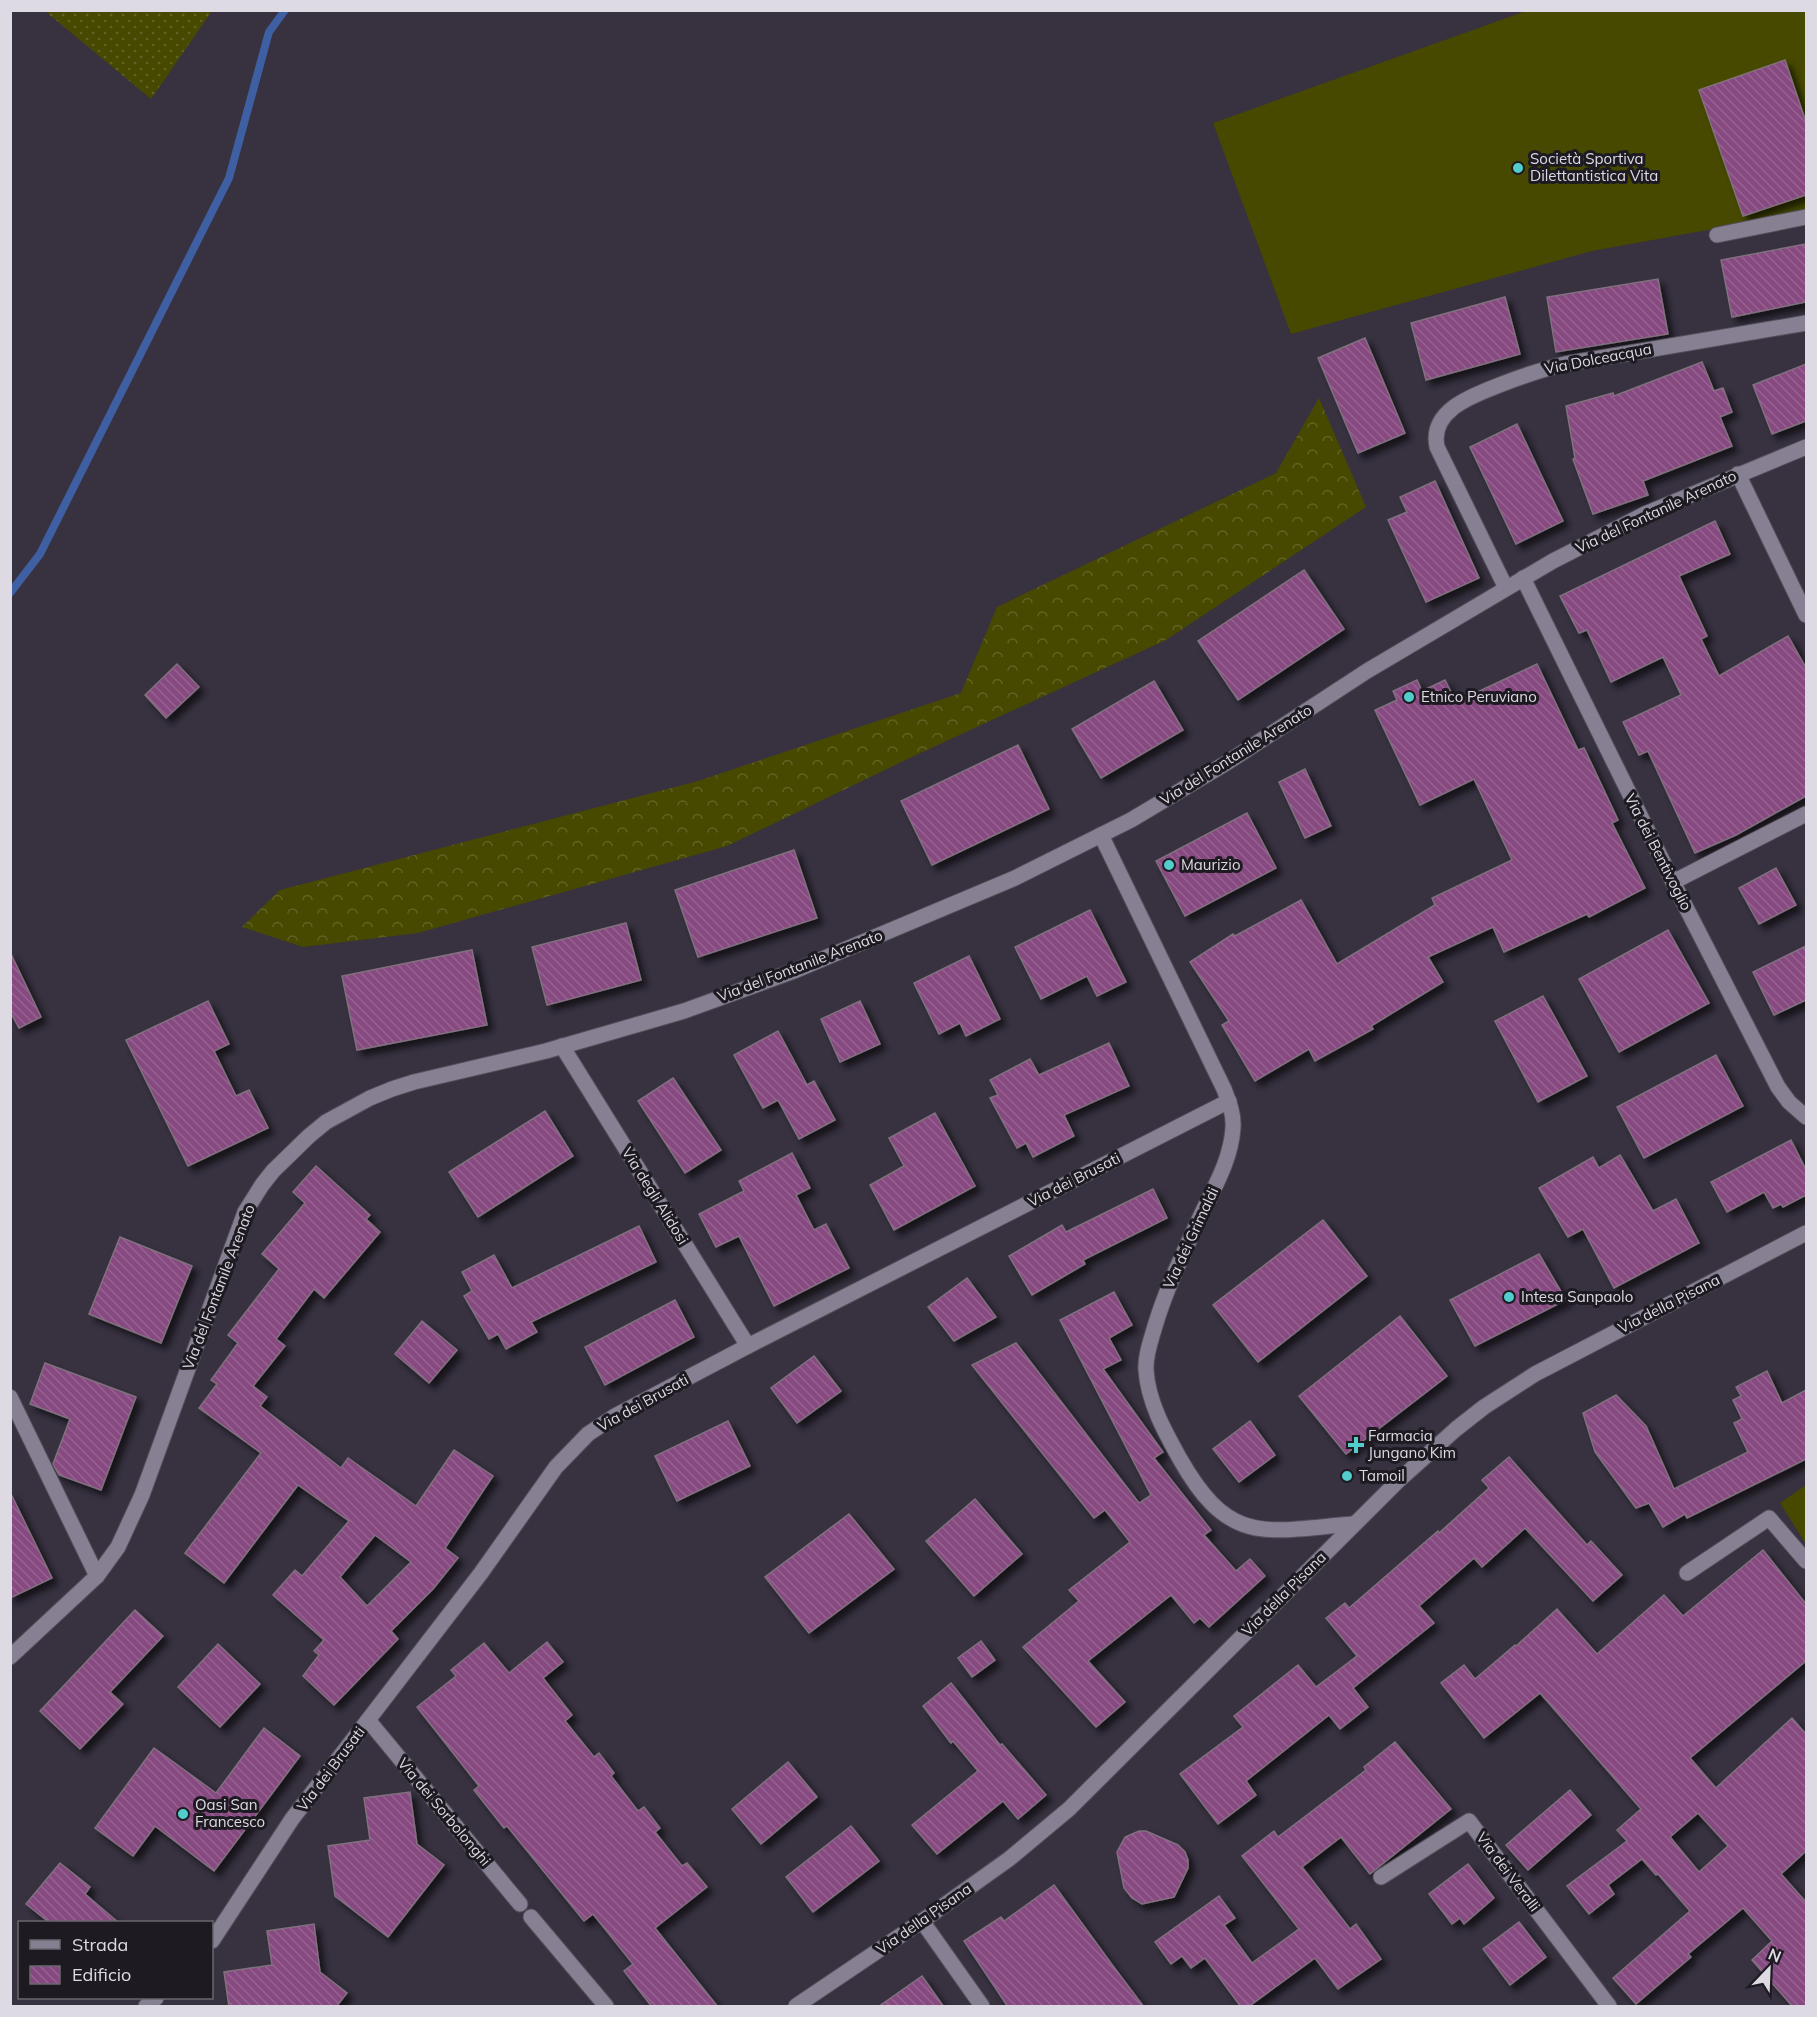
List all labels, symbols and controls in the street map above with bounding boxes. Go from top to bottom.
place label: Società Sportiva Dilettantistica Vita [1530,149,1658,185]
marker: Società Sportiva Dilettantistica Vita [1511,161,1525,175]
street label: Via Dolceacqua [1543,339,1653,378]
street label: Via del Fontanile Arenato [1572,466,1739,557]
place label: Etnico Peruviano [1421,687,1537,706]
marker: Etnico Peruviano [1402,690,1416,704]
street label: Via del Fontanile Arenato [1156,700,1315,809]
street label: Via dei Bentivoglio [1621,790,1696,913]
place label: Maurizio [1181,855,1240,874]
marker: Maurizio [1162,858,1176,872]
street label: Via del Fontanile Arenato [715,925,885,1006]
street label: Via degli Alidosi [618,1144,693,1248]
street label: Via dei Brusati [1024,1148,1123,1211]
street label: Via dei Grimaldi [1159,1184,1222,1292]
street label: Via del Fontanile Arenato [178,1202,259,1372]
street label: Via della Pisana [1615,1270,1723,1337]
place label: Intesa Sanpaolo [1521,1287,1633,1306]
marker: Intesa Sanpaolo [1502,1290,1516,1304]
street label: Via dei Brusati [594,1370,692,1435]
place label: Farmacia Jungano Kim [1368,1426,1456,1462]
marker: Farmacia Jungano Kim [1349,1438,1363,1452]
place label: Tamoil [1359,1466,1405,1485]
marker: Tamoil [1340,1469,1354,1483]
street label: Via della Pisana [1237,1547,1330,1640]
street label: Via dei Brusati [293,1723,369,1815]
street label: Via dei Sorbolonghi [394,1754,495,1869]
place label: Oasi San Francesco [195,1795,265,1831]
marker: Oasi San Francesco [176,1807,190,1821]
street label: Via dei Veralli [1472,1828,1544,1915]
street label: Via della Pisana [872,1879,975,1958]
legend [18,1921,213,1999]
text: Strada [72,1933,128,1956]
north arrow [1739,1939,1799,1999]
text: N [1765,1944,1784,1967]
text: Edificio [72,1963,131,1986]

